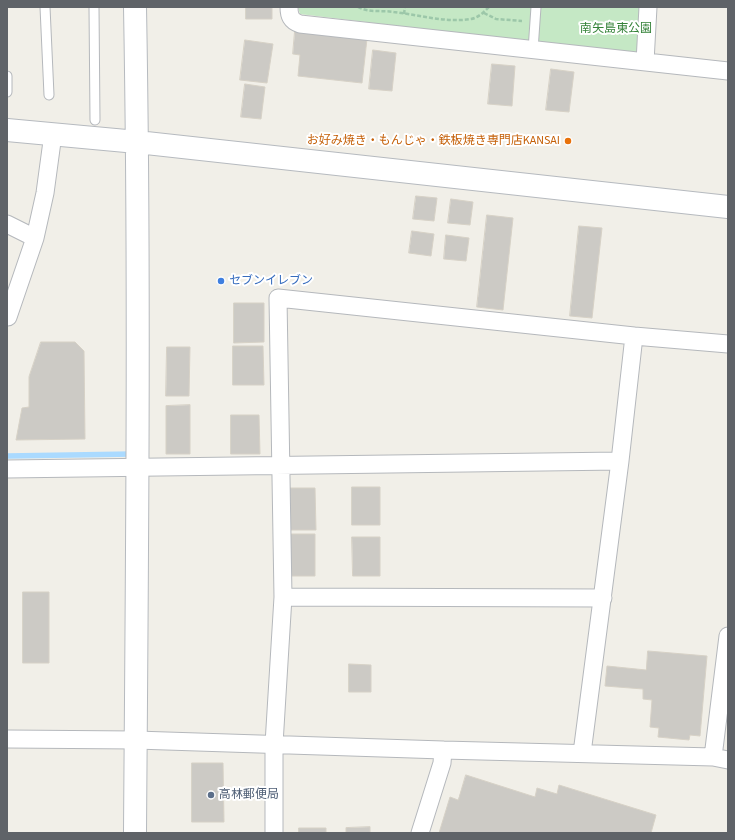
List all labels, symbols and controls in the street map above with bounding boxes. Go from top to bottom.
park label: 南矢島東公園 [580,22,652,36]
place label: お好み焼き・もんじゃ・鉄板焼き専門店KANSAI [307,134,560,148]
marker: お好み焼き・もんじゃ・鉄板焼き専門店KANSAI [563,136,573,146]
place label: セブンイレブン [229,274,313,288]
marker: セブンイレブン [216,276,226,286]
place label: 高林郵便局 [219,788,279,802]
marker: 高林郵便局 [206,790,216,800]

